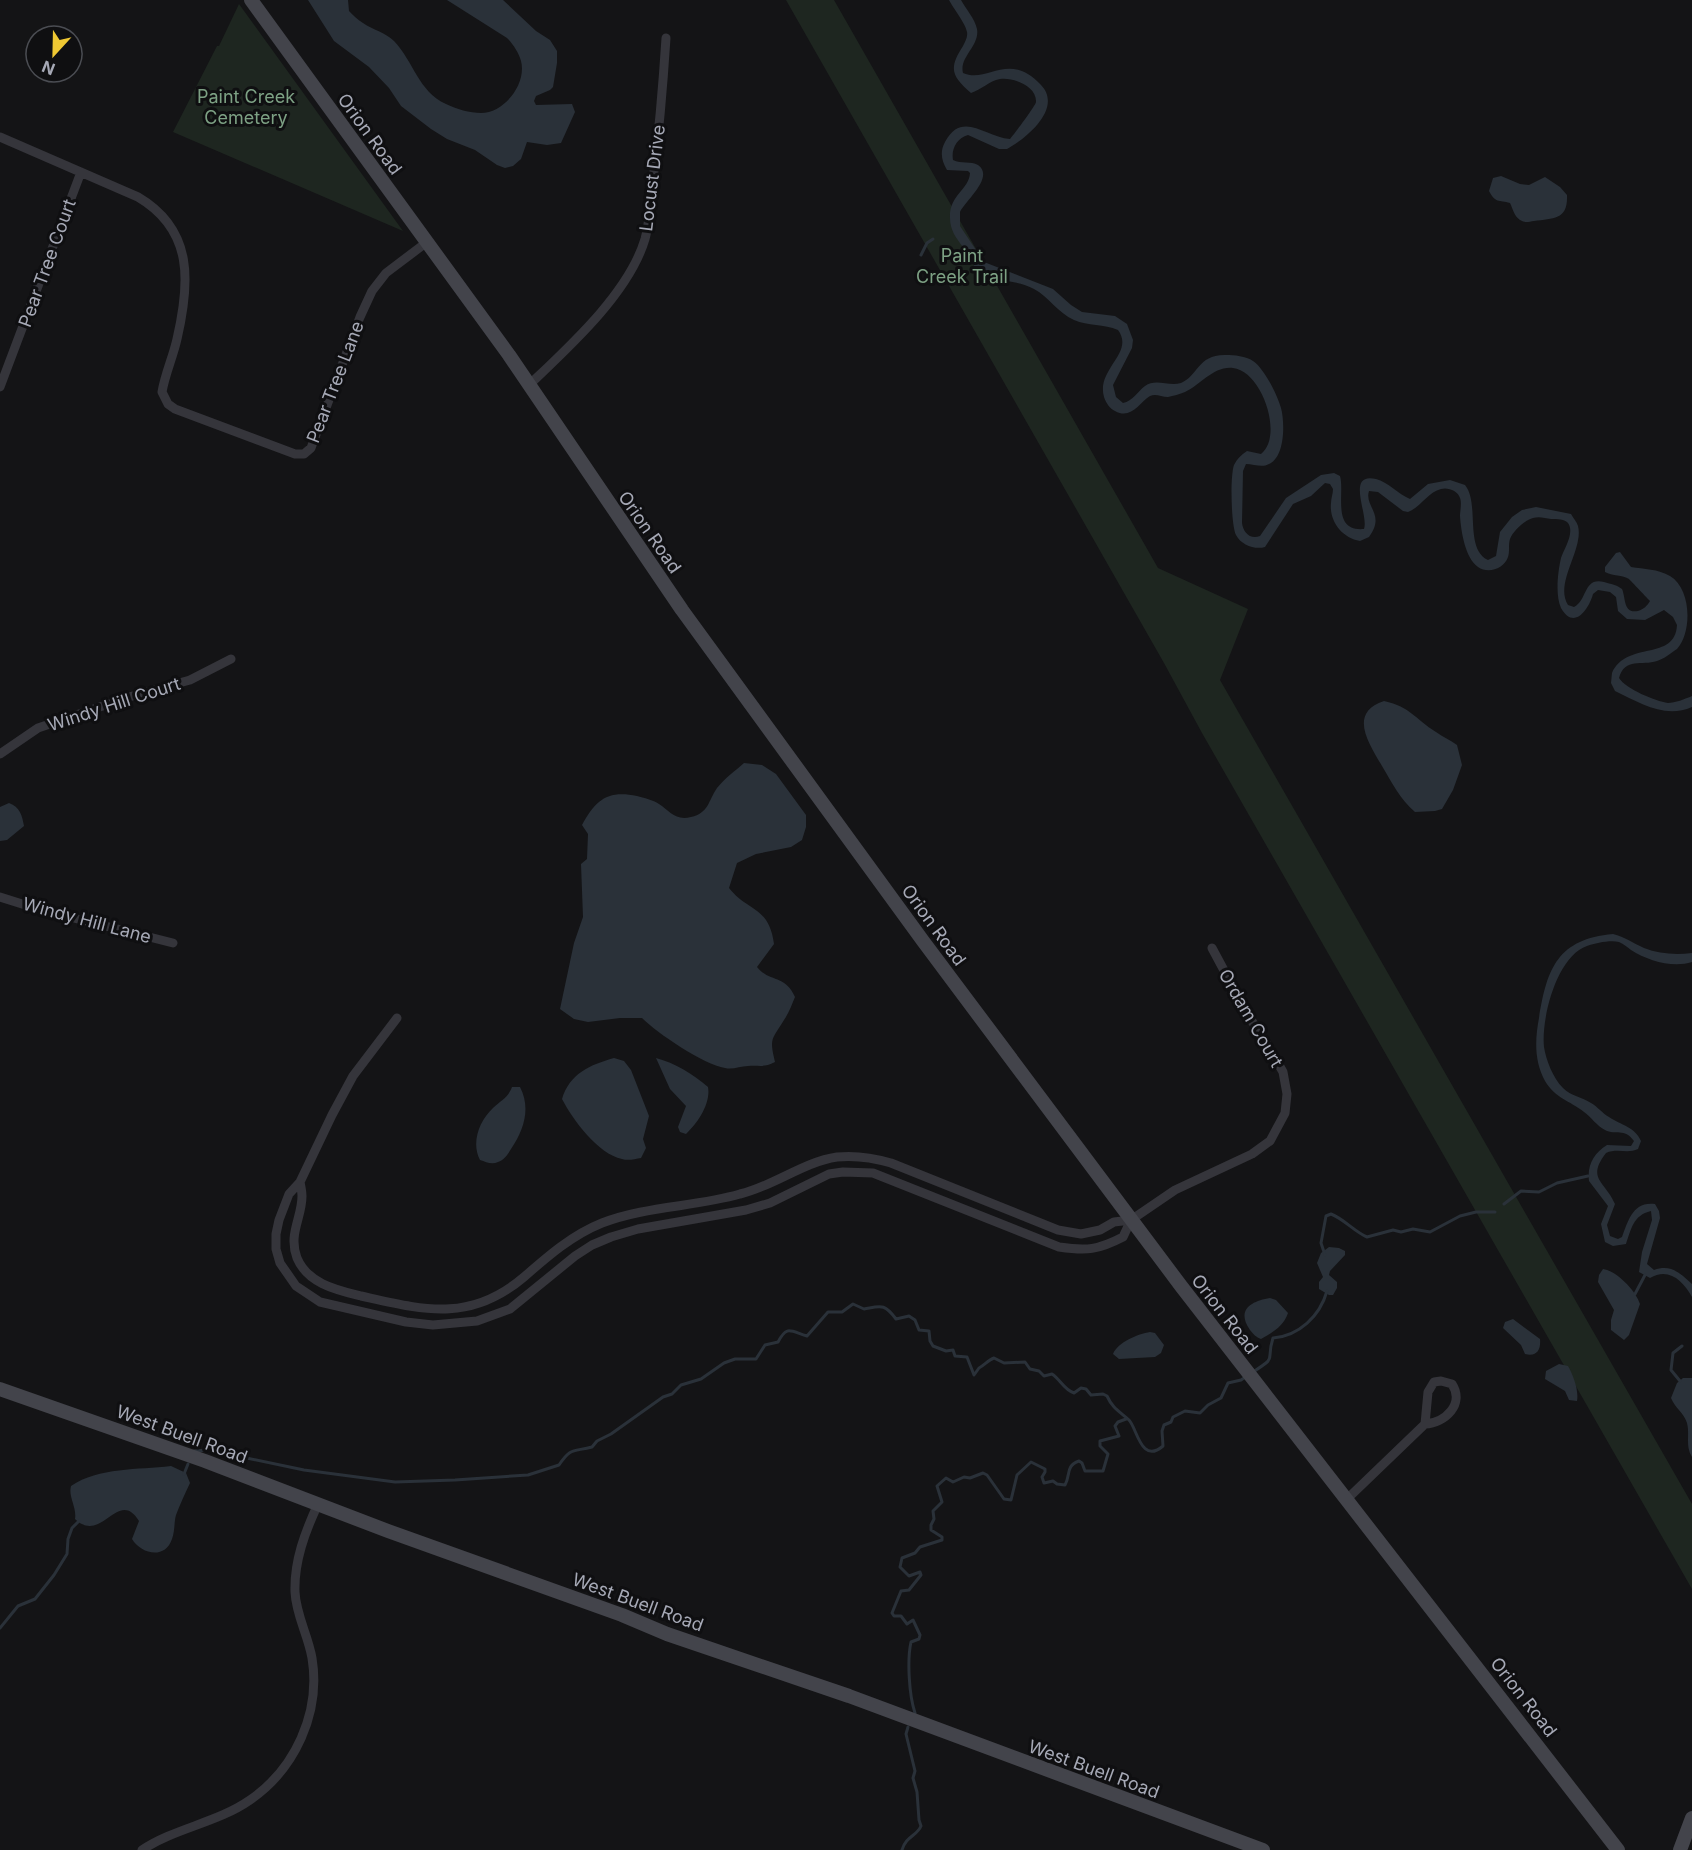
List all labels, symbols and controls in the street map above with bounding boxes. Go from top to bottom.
north arrow [24,24,84,84]
text: N [39,56,58,79]
park label: Paint Creek Cemetery [197,86,295,128]
street label: Orion Road [334,89,406,179]
street label: Locust Drive [635,124,669,232]
street label: Pear Tree Court [14,196,80,330]
park label: Paint Creek Trail [916,245,1008,287]
street label: Pear Tree Lane [302,318,368,446]
street label: Orion Road [614,487,686,577]
street label: Windy Hill Court [45,673,183,735]
street label: Orion Road [898,880,970,970]
street label: Windy Hill Lane [21,893,153,947]
street label: Ordam Court [1214,965,1288,1071]
street label: Orion Road [1187,1270,1263,1358]
street label: West Buell Road [114,1401,250,1467]
street label: West Buell Road [570,1569,706,1635]
street label: Orion Road [1486,1653,1562,1741]
street label: West Buell Road [1026,1736,1162,1802]

